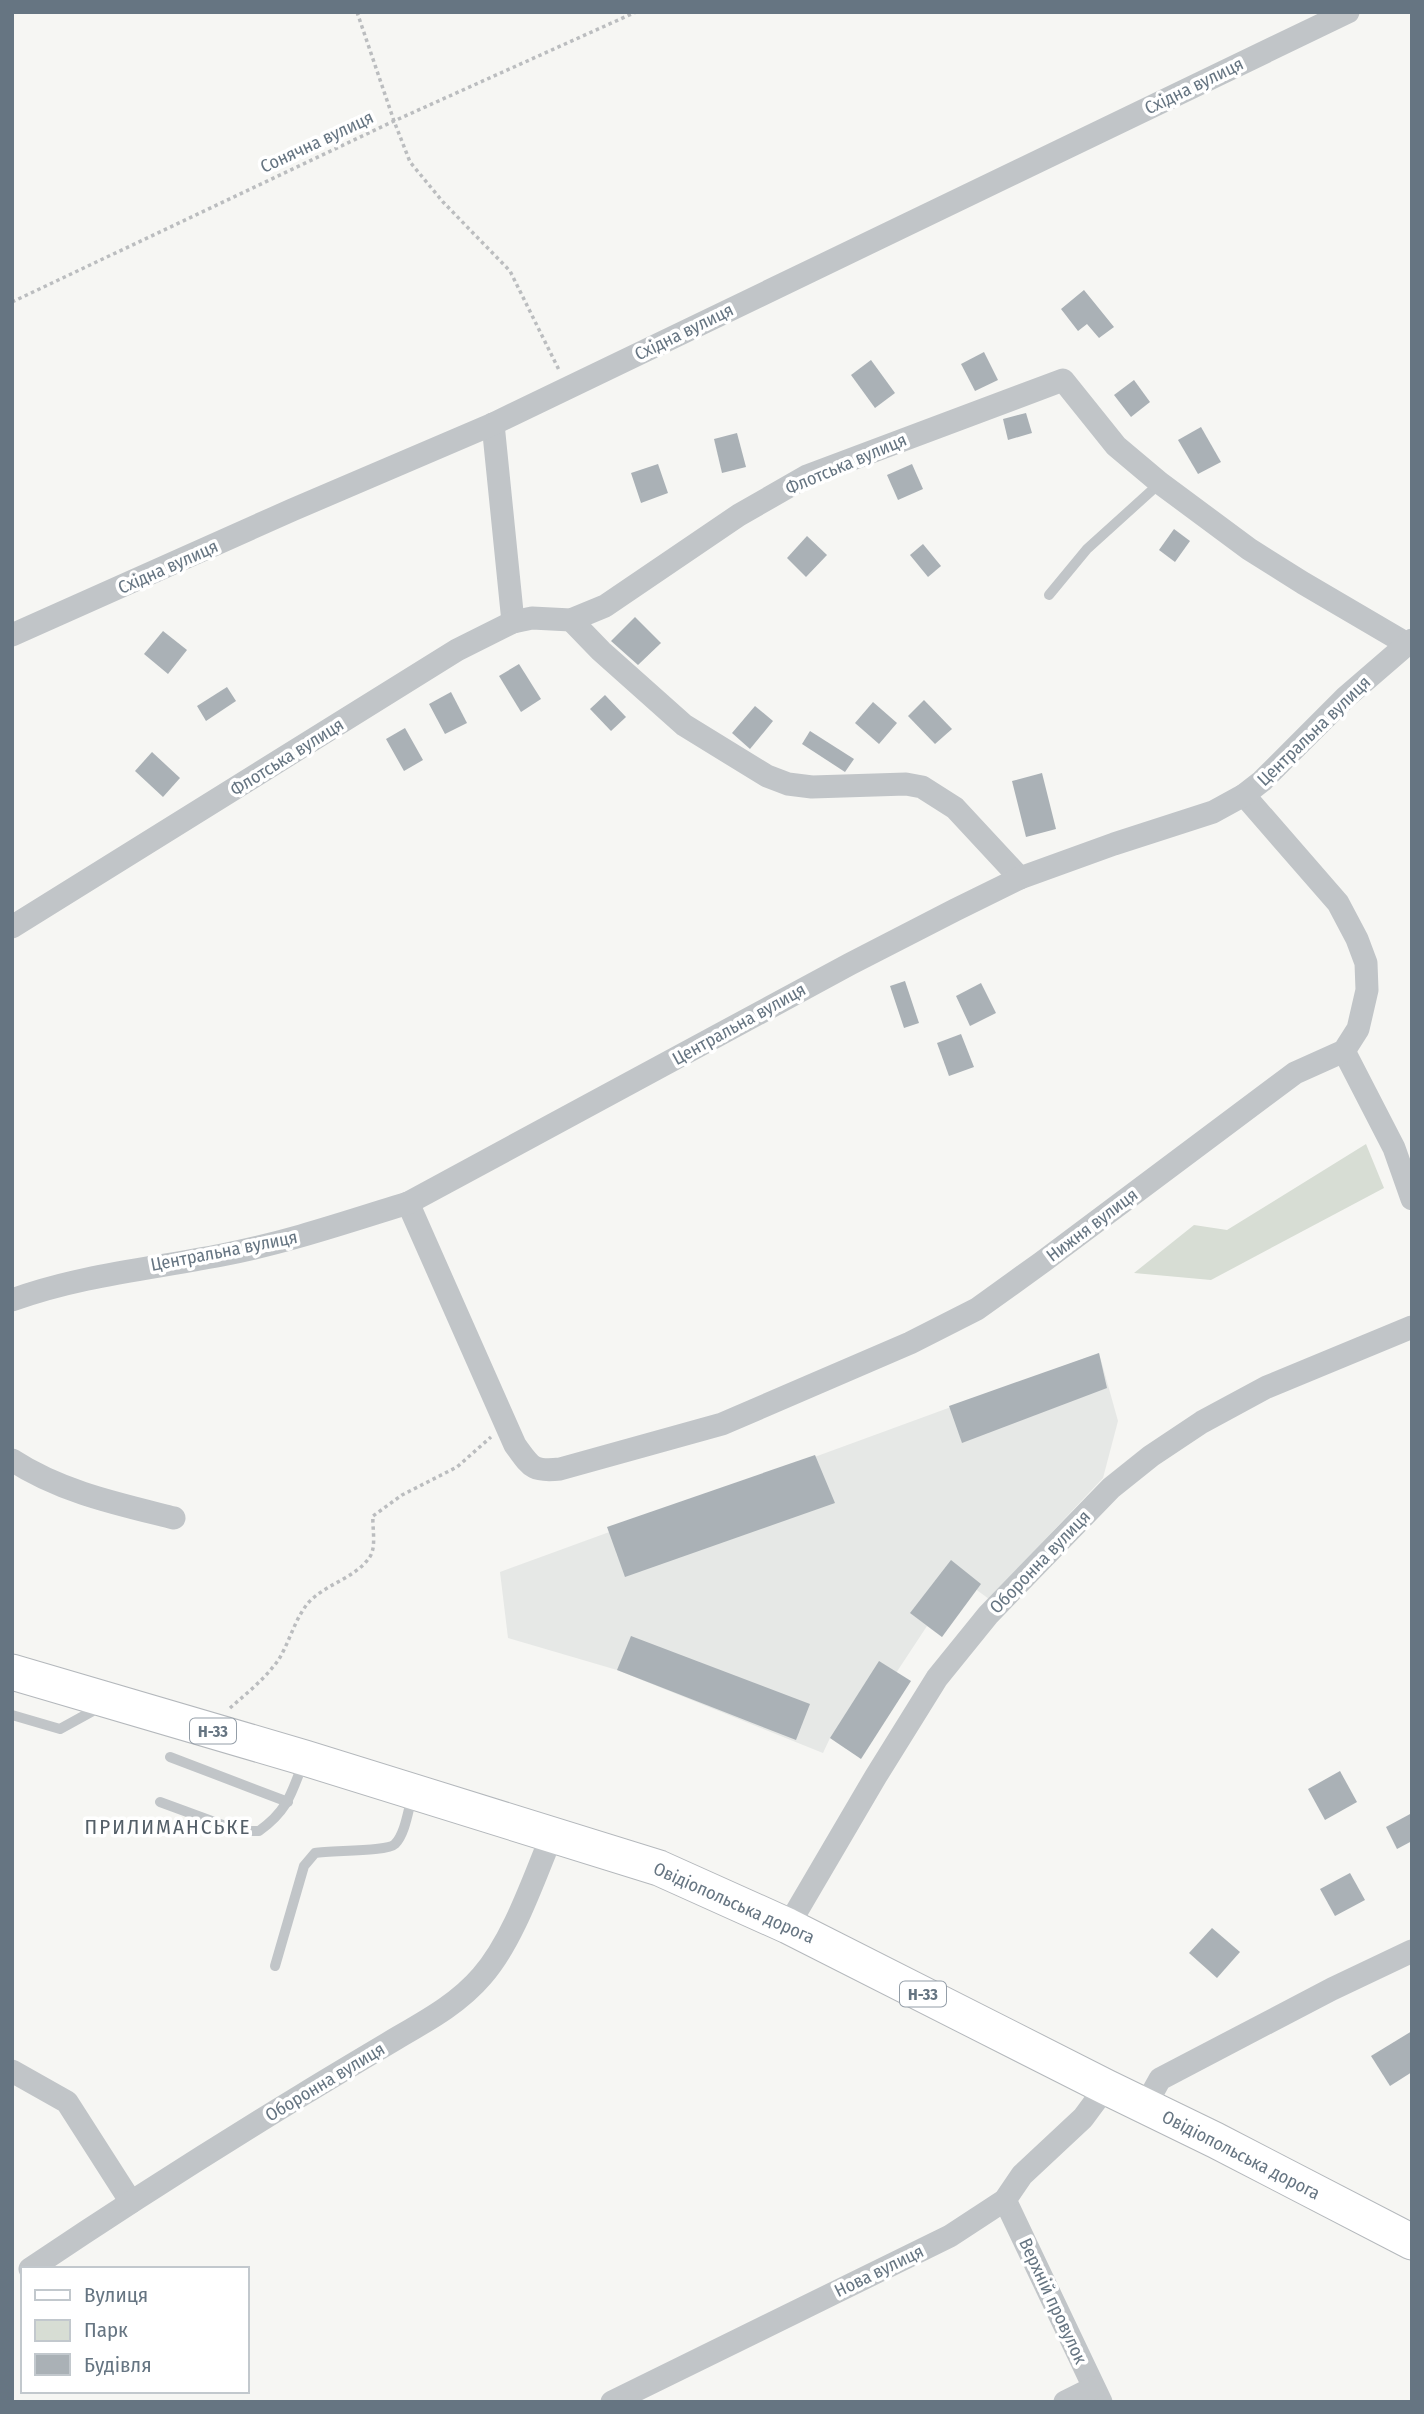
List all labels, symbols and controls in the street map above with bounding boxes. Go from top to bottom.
street label: Східна вулиця [1141,53,1247,119]
street label: Сонячна вулиця [257,106,377,178]
street label: Східна вулиця [631,299,737,365]
street label: Флотська вулиця [782,429,910,499]
street label: Східна вулиця [115,535,221,599]
street label: Центральна вулиця [1253,671,1375,791]
street label: Флотська вулиця [226,713,348,801]
street label: Центральна вулиця [668,978,810,1070]
street label: Нижня вулиця [1042,1183,1142,1267]
street label: Центральна вулиця [149,1226,299,1276]
street label: Оборонна вулиця [985,1506,1095,1618]
road number: Н-33 [190,1718,236,1744]
district label: ПРИЛИМАНСЬКЕ [85,1814,251,1840]
street label: Овідіопольська дорога [650,1858,818,1949]
road number: Н-33 [900,1982,946,2006]
street label: Оборонна вулиця [261,2038,389,2126]
street label: Овідіопольська дорога [1158,2106,1324,2204]
street label: Верхній провулок [1014,2235,1092,2368]
street label: Нова вулиця [831,2240,927,2302]
legend [21,2267,248,2393]
text: Вулиця [84,2282,148,2308]
text: Парк [84,2317,128,2343]
text: Будівля [84,2352,152,2378]

